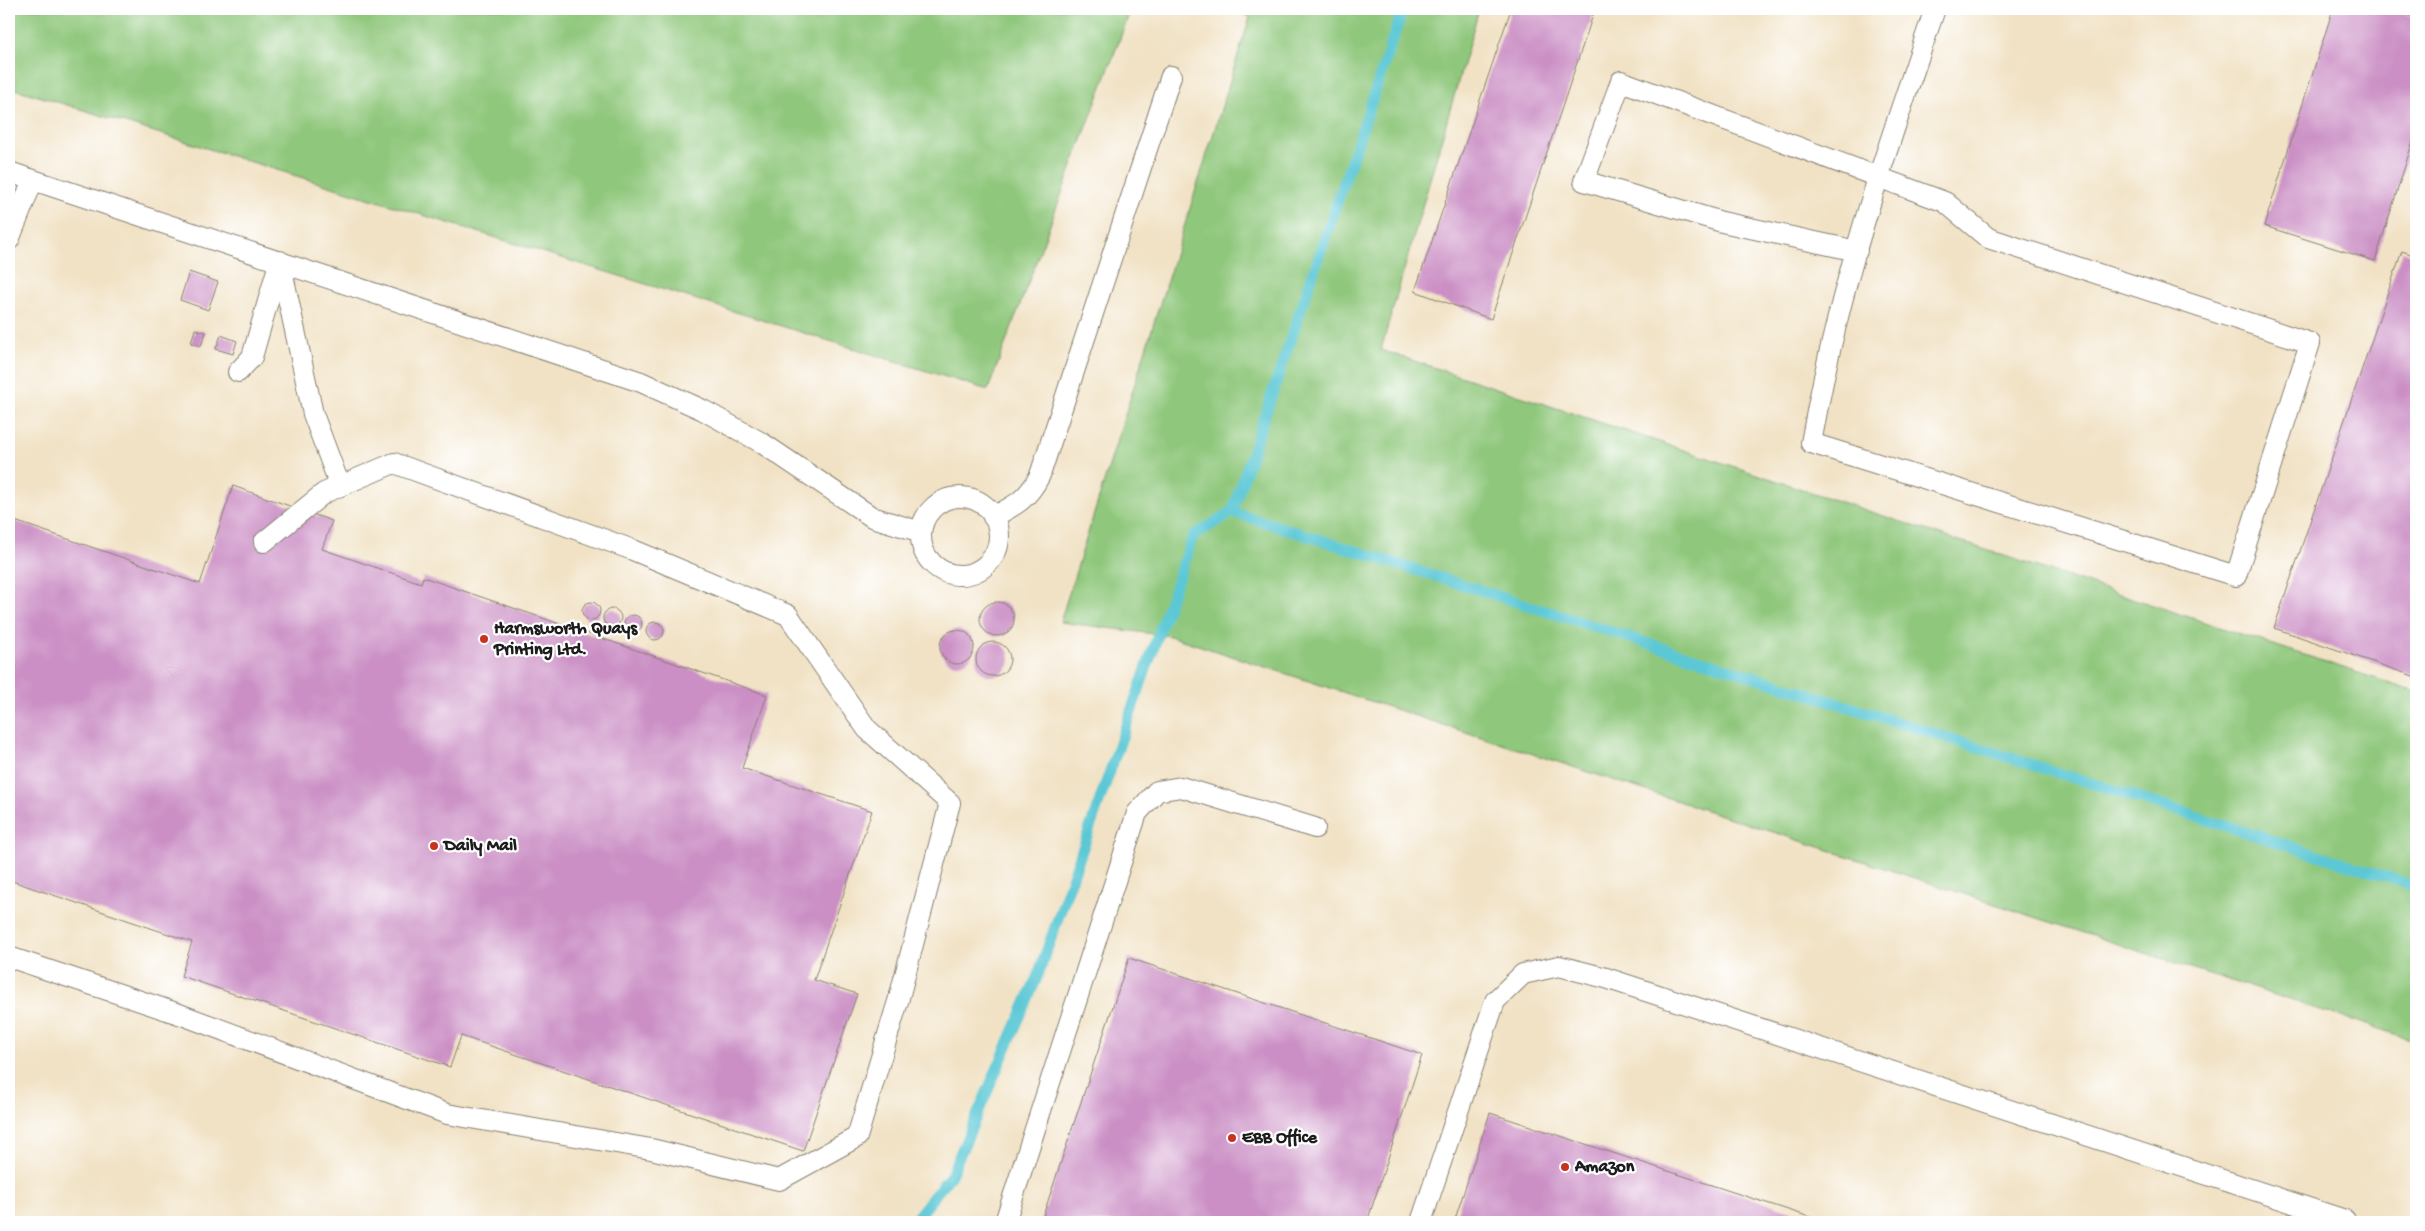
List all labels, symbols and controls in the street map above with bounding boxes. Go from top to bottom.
place label: Harmsworth Quays Printing Ltd. [493,619,638,661]
marker: Harmsworth Quays Printing Ltd. [478,633,490,645]
place label: Daily Mail [442,836,517,857]
marker: Daily Mail [428,840,440,852]
place label: EBB Office [1242,1128,1318,1149]
marker: EBB Office [1226,1132,1238,1144]
place label: Amazon [1574,1157,1635,1178]
marker: Amazon [1559,1161,1571,1173]

